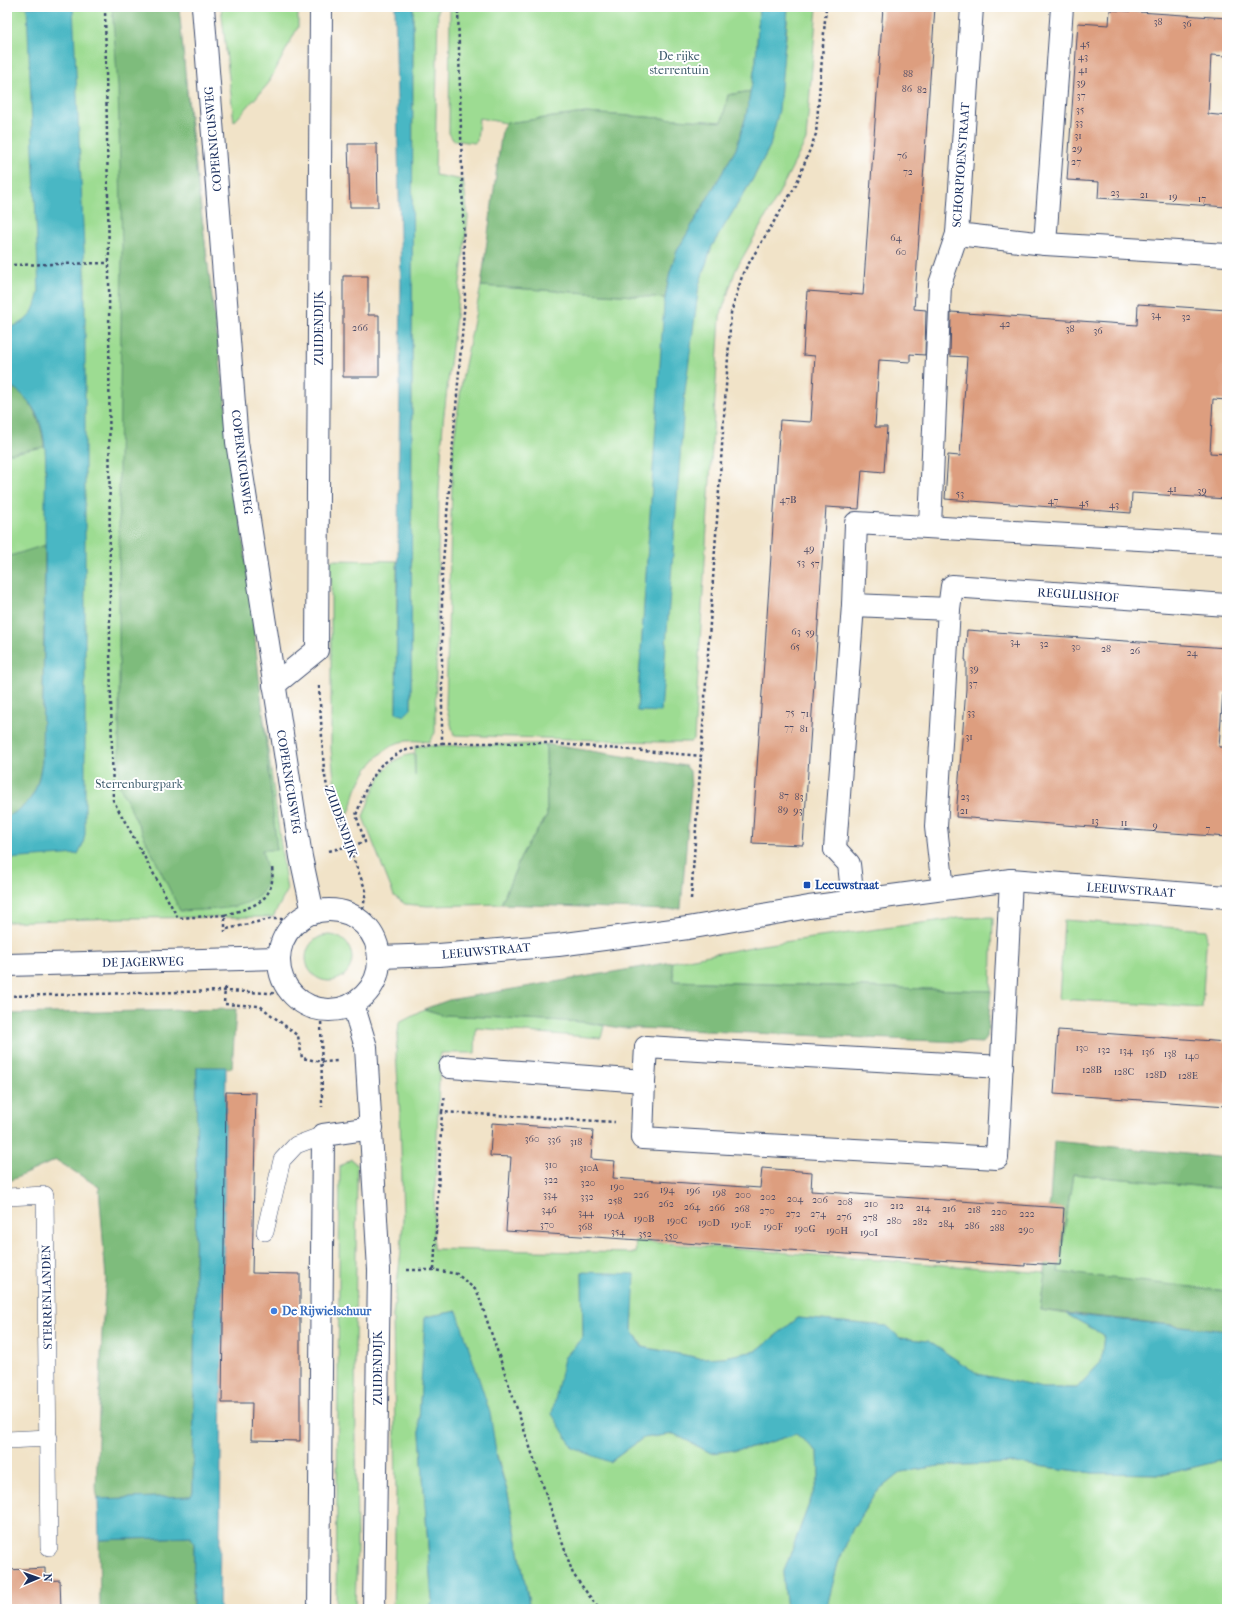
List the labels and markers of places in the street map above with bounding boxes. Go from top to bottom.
place label: Leeuwstraat [815,878,880,892]
marker: Leeuwstraat [802,880,812,890]
place label: De Rijwielschuur [282,1304,372,1318]
marker: De Rijwielschuur [269,1306,279,1316]

